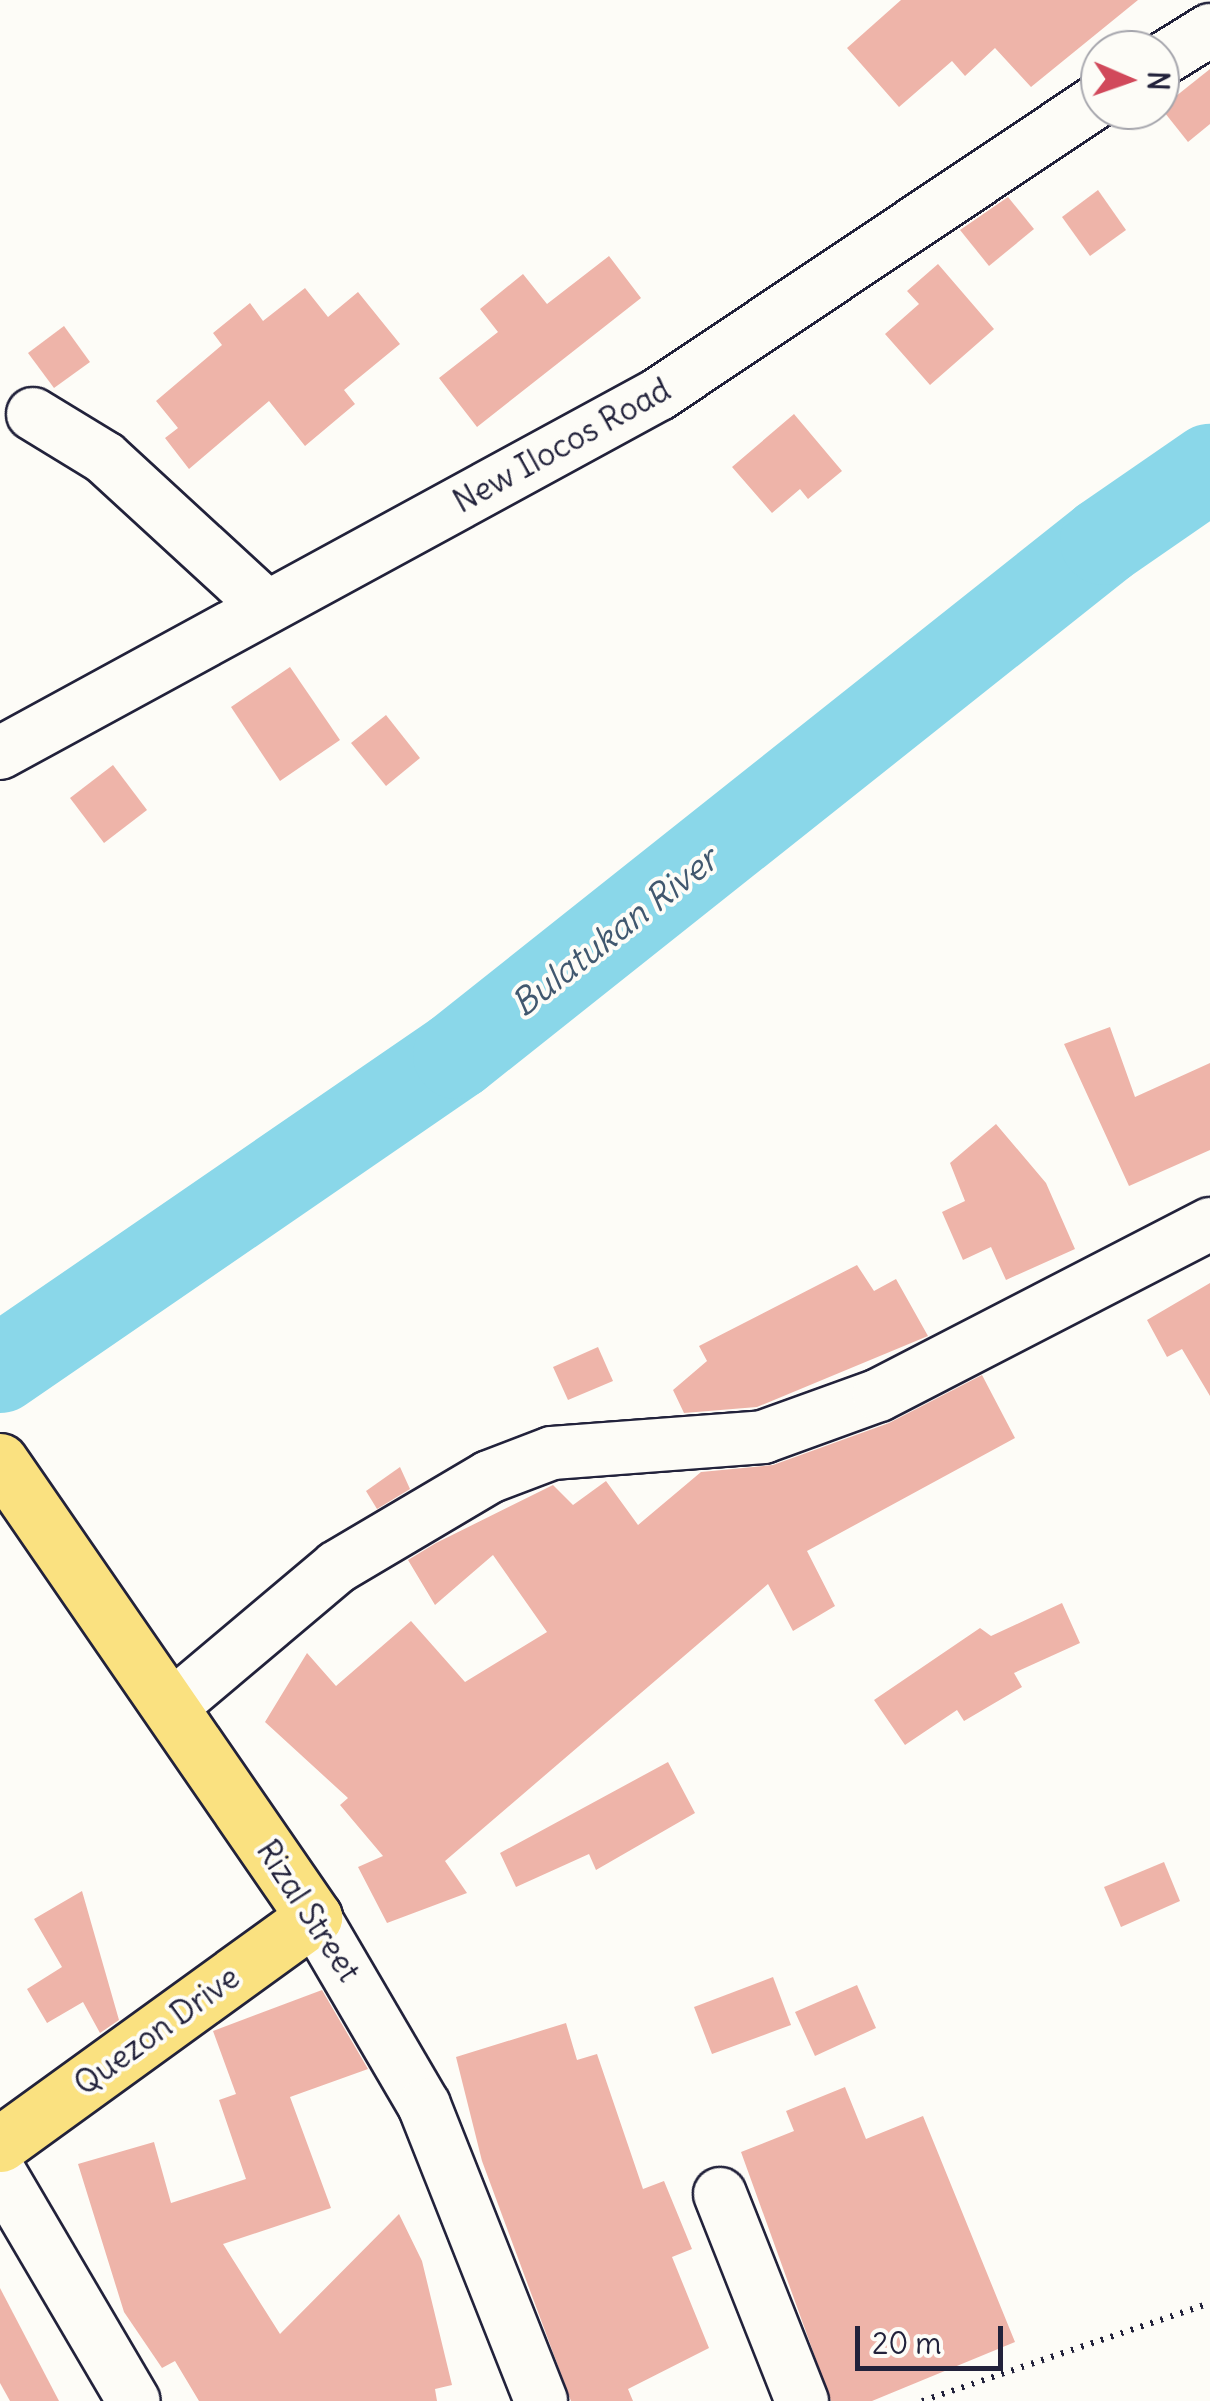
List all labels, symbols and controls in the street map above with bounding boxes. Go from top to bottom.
north arrow [1080,30,1180,130]
text: N [1140,71,1176,91]
street label: New Ilocos Road [447,371,677,521]
water label: Bulatukan River [503,838,725,1024]
street label: Rizal Street [248,1833,368,1989]
street label: Quezon Drive [67,1958,247,2104]
scale bar [860,2306,1008,2368]
text: 20 m [872,2324,942,2362]

